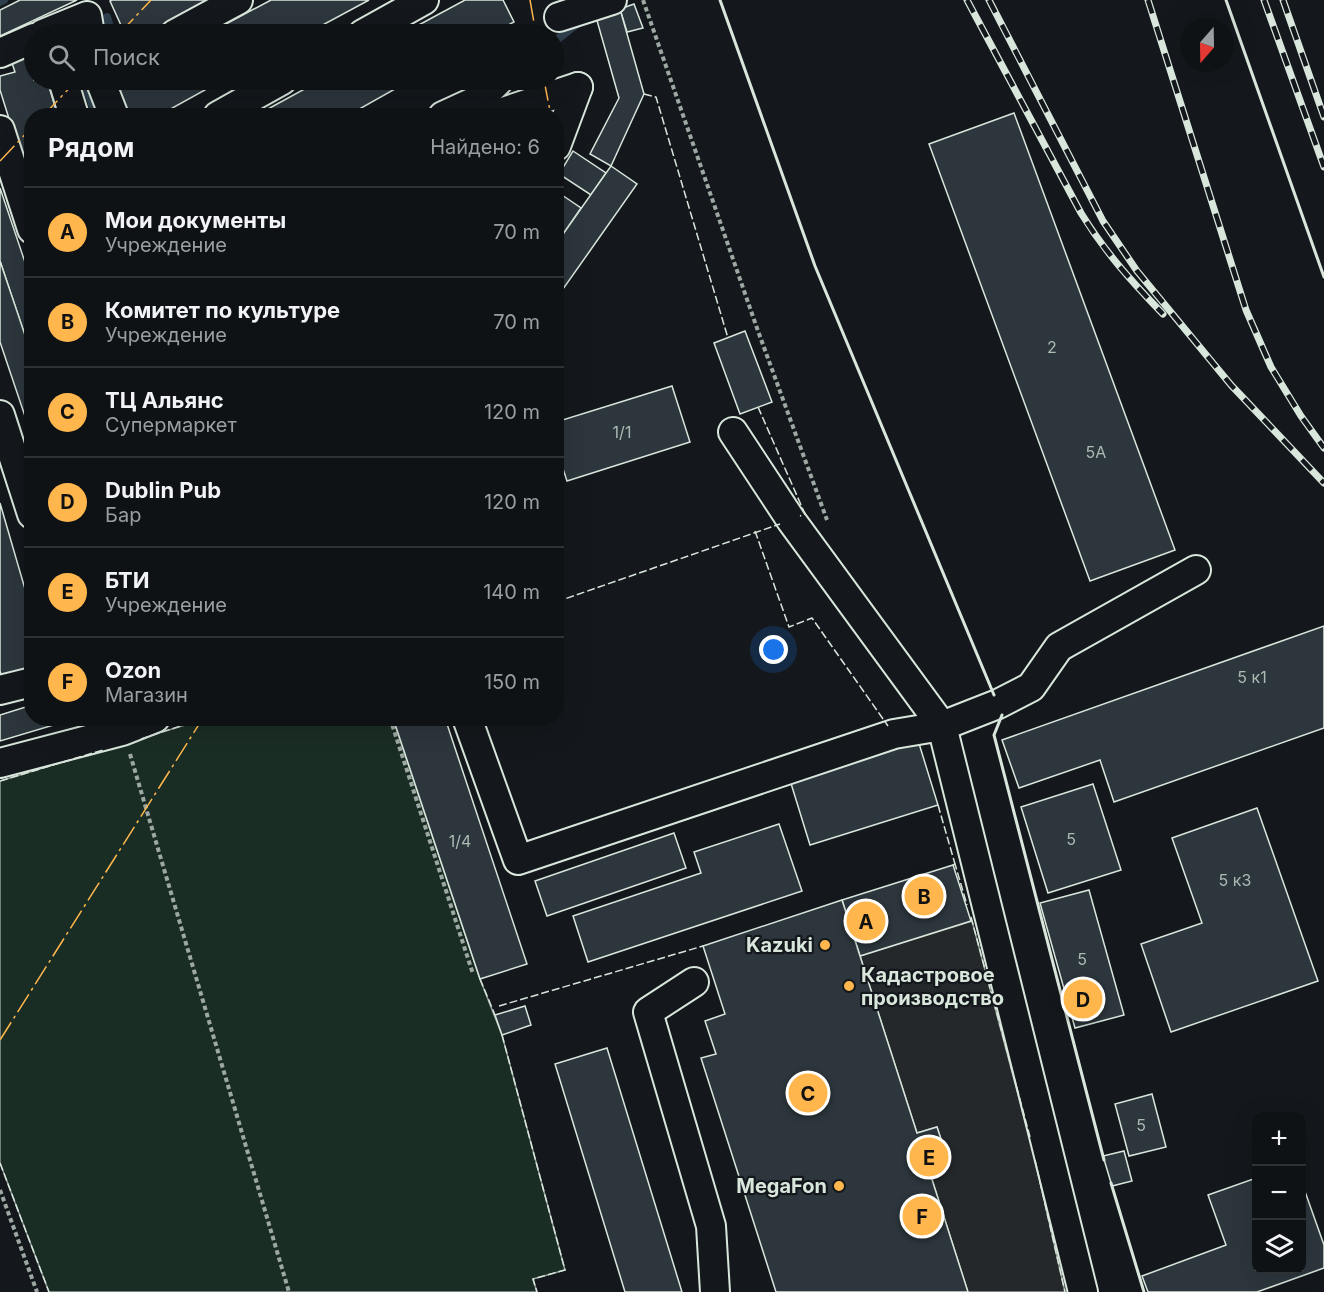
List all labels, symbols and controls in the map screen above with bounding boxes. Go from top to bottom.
north arrow [1180,18,1234,72]
search box [24,24,564,90]
icon: search [45,41,78,74]
text: Поиск [93,44,160,70]
text: Рядом [48,132,134,163]
text: Найдено: 6 [430,135,540,159]
text: Мои документы [105,207,286,233]
text: A [60,220,75,244]
text: 70 m [493,220,540,244]
text: Учреждение [105,233,227,257]
text: Комитет по культуре [105,297,340,323]
text: B [61,310,74,334]
text: 70 m [493,310,540,334]
text: Учреждение [105,323,227,347]
house number: 2 [1047,337,1057,357]
text: ТЦ Альянс [105,387,224,413]
text: C [60,400,75,424]
text: 120 m [484,400,540,424]
text: Супермаркет [105,413,237,437]
house number: 1/1 [613,422,631,442]
house number: 5А [1086,442,1106,462]
text: Dublin Pub [105,477,221,503]
text: D [60,490,75,514]
text: 120 m [484,490,540,514]
text: Бар [105,503,141,527]
text: БТИ [105,567,149,593]
text: E [61,580,74,604]
text: 140 m [483,580,540,604]
text: Учреждение [105,593,227,617]
your location [759,635,788,664]
text: Ozon [105,657,161,683]
house number: 5 к1 [1237,667,1267,687]
text: F [62,670,73,694]
text: 150 m [484,670,540,694]
text: Магазин [105,683,188,707]
house number: 5 [1066,829,1076,849]
house number: 1/4 [449,831,471,851]
house number: 5 к3 [1219,870,1251,890]
pin: B [904,874,944,918]
pin: A [846,898,886,944]
place label: Kazuki [746,933,813,957]
marker: Kazuki [818,938,832,952]
house number: 5 [1077,949,1087,969]
place label: Кадастровое производство [861,963,1004,1010]
pin: D [1064,976,1102,1022]
marker: Кадастровое производство [842,979,856,993]
pin: C [788,1070,828,1116]
map controls [1252,1112,1306,1274]
button: + [1252,1112,1306,1166]
house number: 5 [1136,1115,1146,1135]
pin: E [910,1134,948,1180]
button: − [1252,1166,1306,1220]
place label: MegaFon [736,1174,827,1198]
marker: MegaFon [832,1179,846,1193]
pin: F [902,1194,942,1238]
button: layers [1252,1220,1306,1274]

